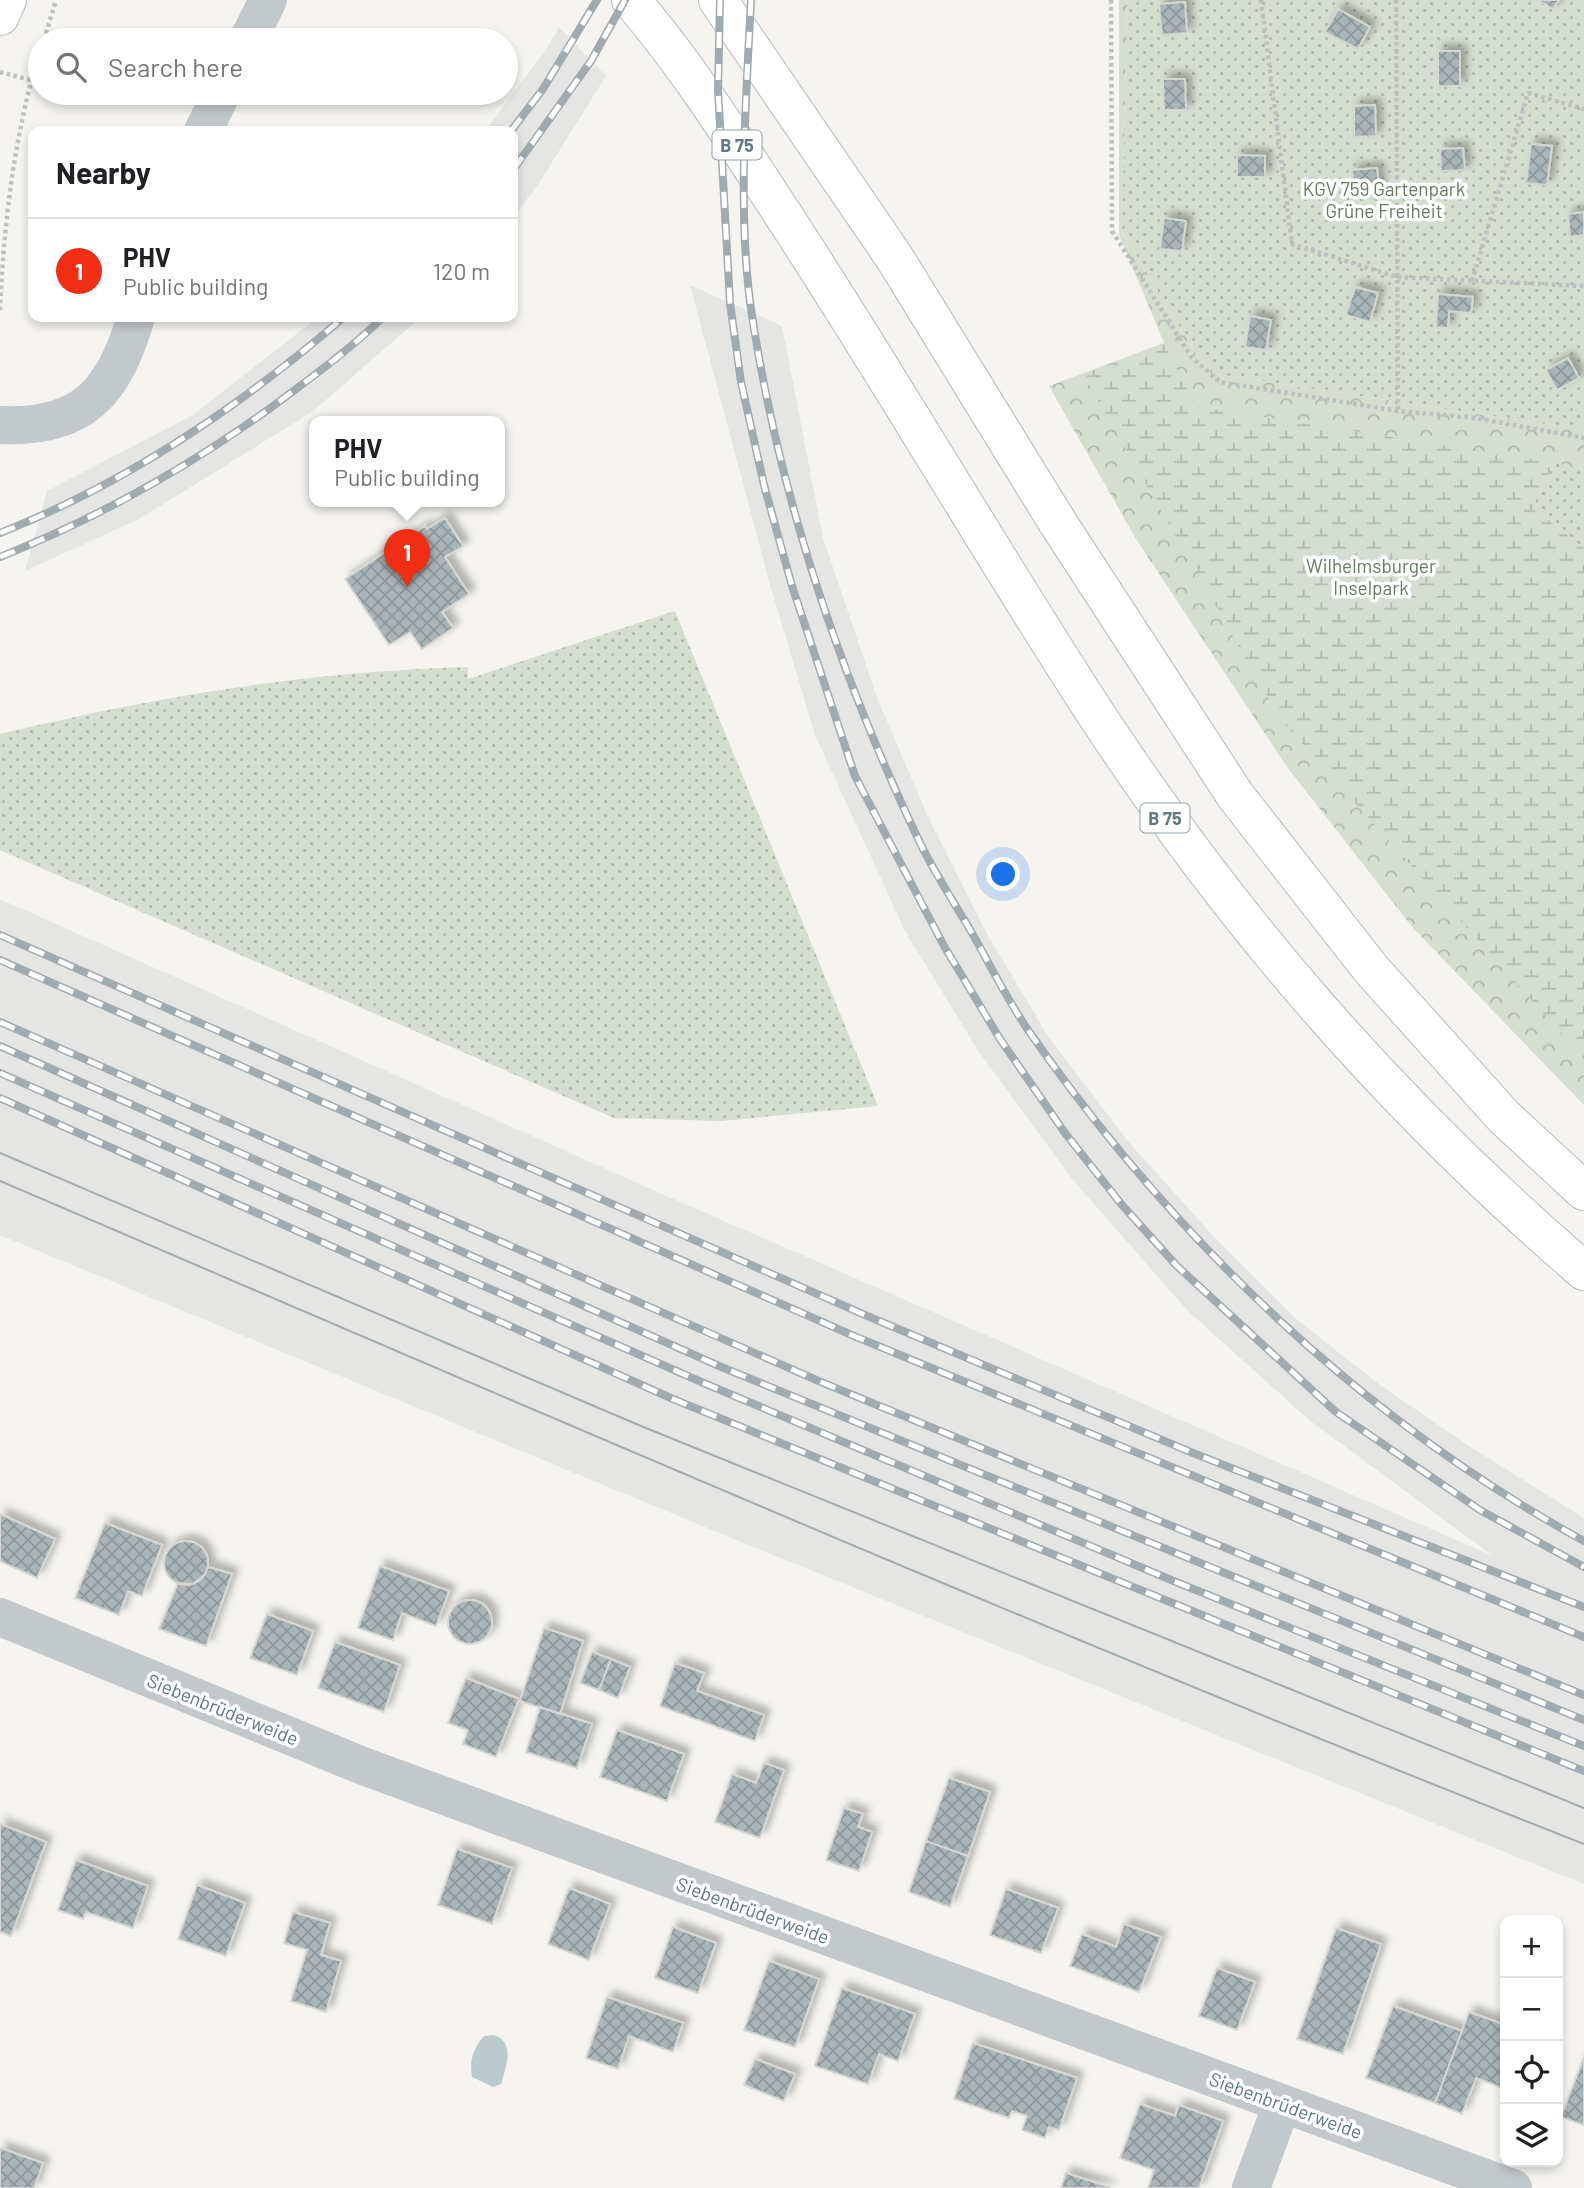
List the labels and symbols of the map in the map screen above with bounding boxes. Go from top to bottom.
road number: B 75 [712,130,762,160]
park label: KGV 759 Gartenpark Grüne Freiheit [1303,177,1465,222]
pin: 1 [384,529,430,587]
park label: Wilhelmsburger Inselpark [1306,554,1436,599]
road number: B 75 [1140,804,1190,832]
your location [986,857,1020,891]
street label: Siebenbrüderweide [144,1668,302,1750]
street label: Siebenbrüderweide [673,1872,833,1948]
street label: Siebenbrüderweide [1206,2067,1366,2143]

